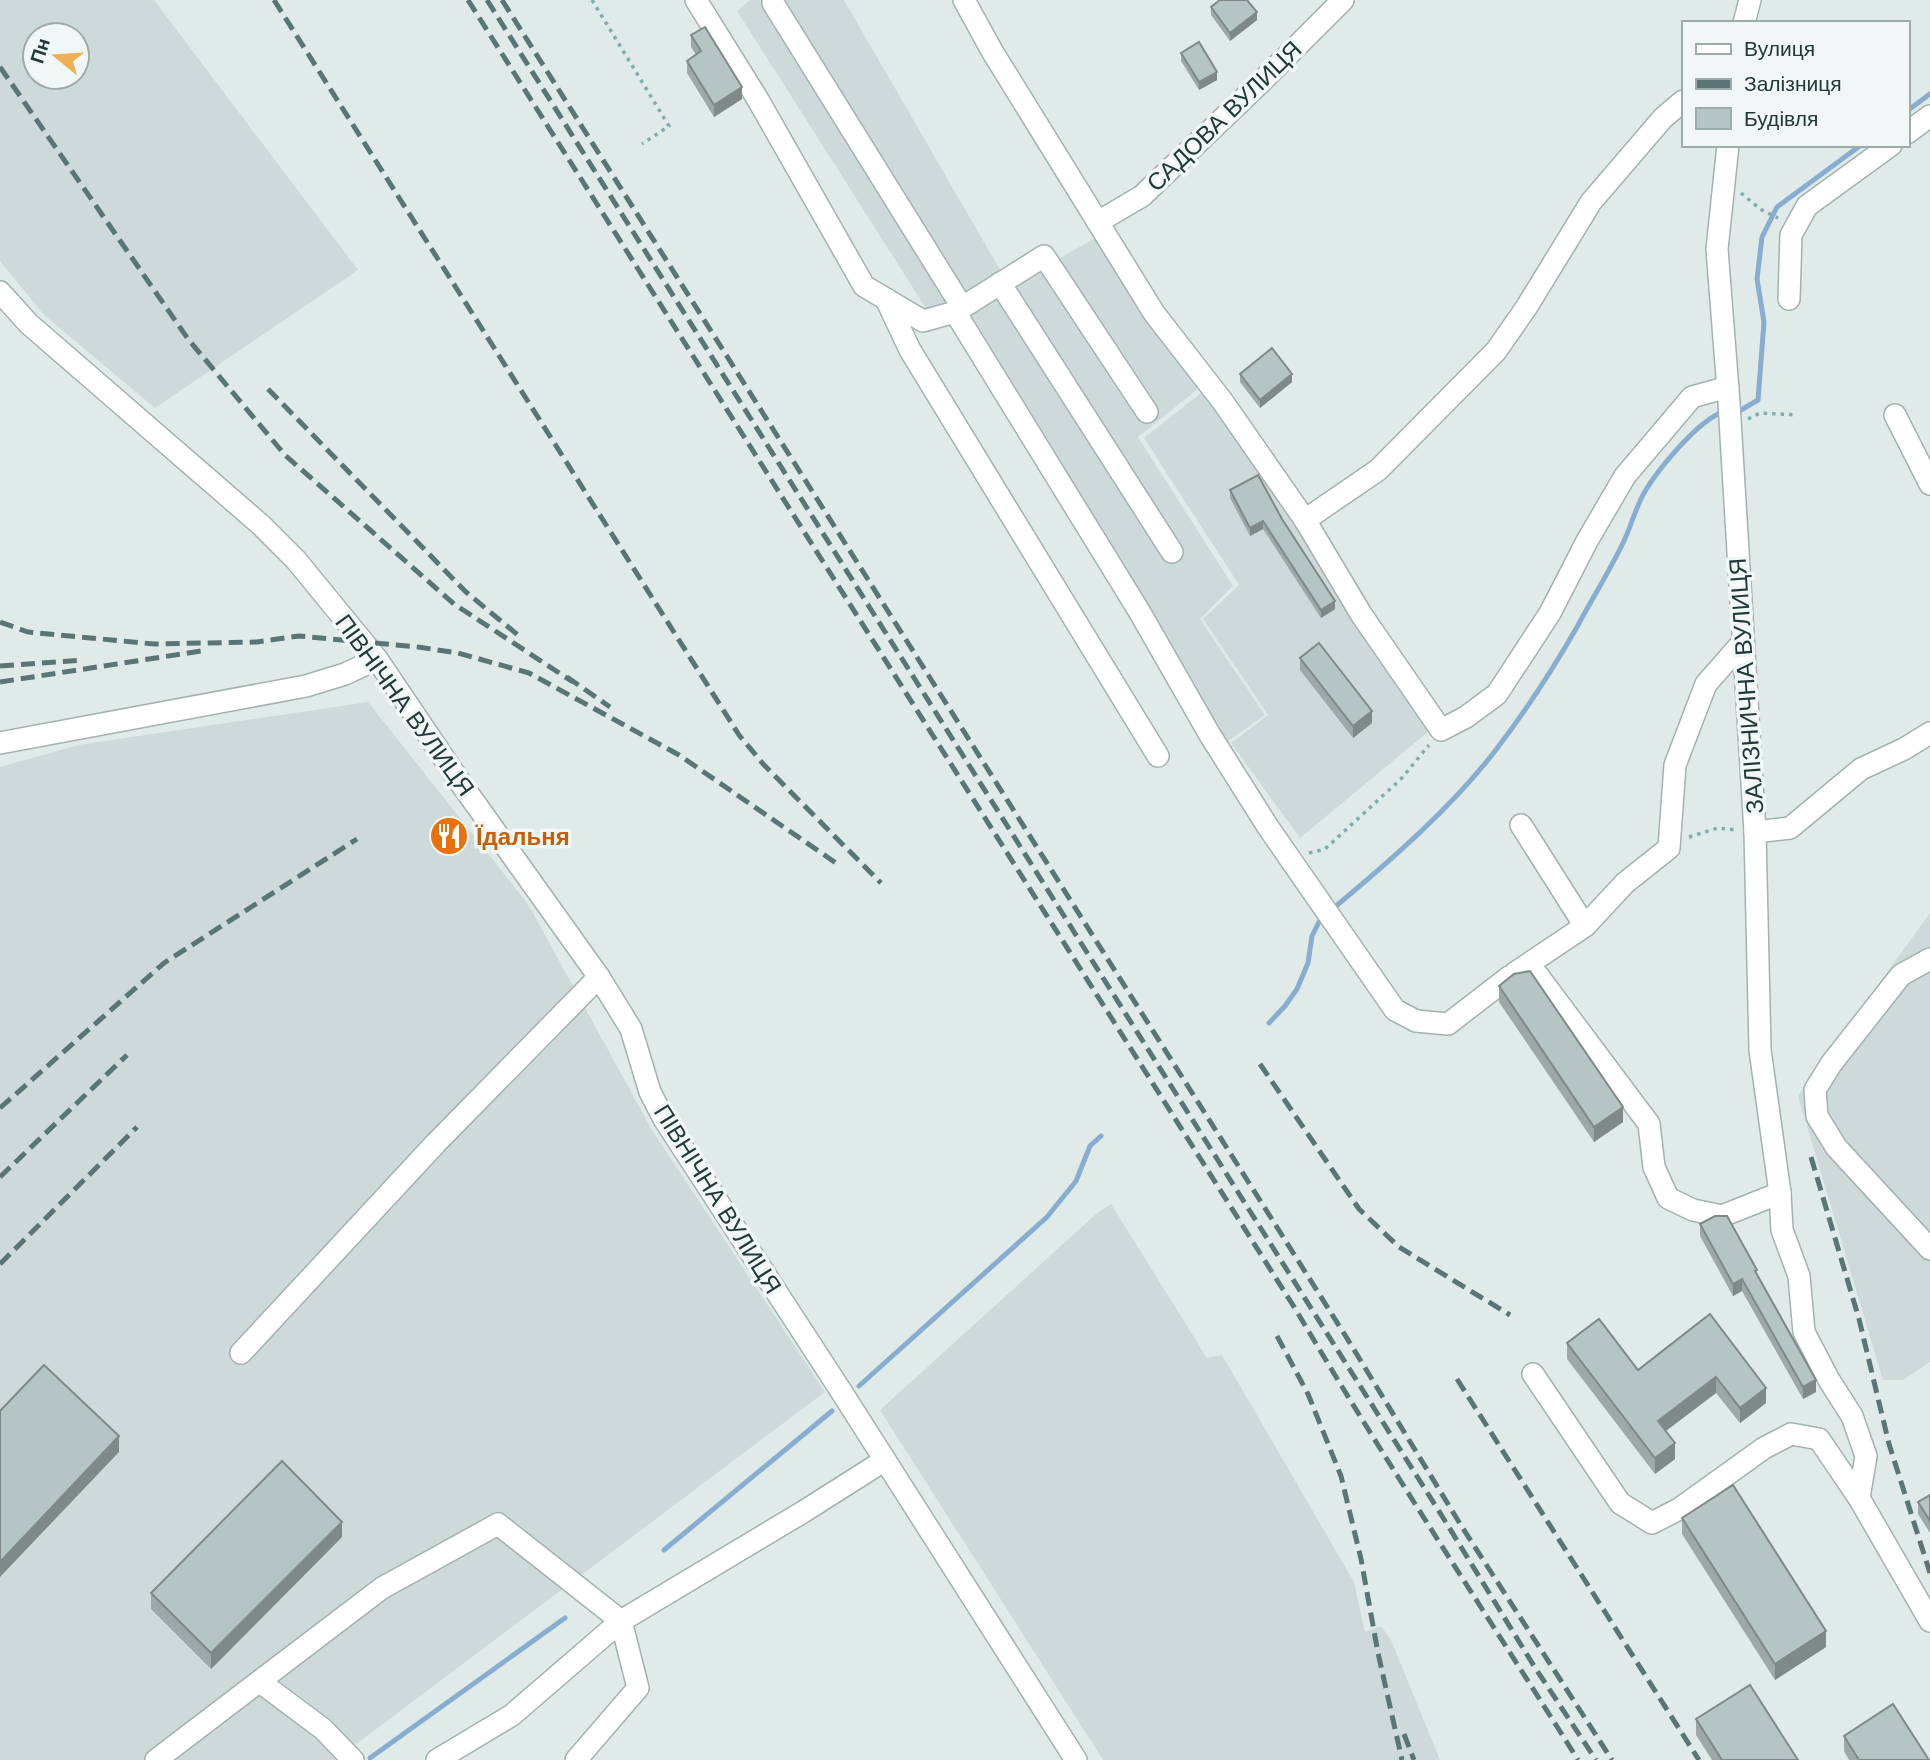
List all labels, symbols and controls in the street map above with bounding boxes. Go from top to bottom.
north arrow [21,21,91,91]
legend [1682,21,1909,147]
street label: САДОВА ВУЛИЦЯ [1141,35,1307,197]
text: Пн [26,36,54,66]
text: Вулиця [1744,37,1815,60]
text: Залізниця [1744,72,1842,95]
text: Будівля [1744,107,1818,130]
street label: ЗАЛІЗНИЧНА ВУЛИЦЯ [1724,557,1768,815]
street label: ПІВНІЧНА ВУЛИЦЯ [330,609,480,801]
restaurant icon: Їдальня [428,815,470,857]
place label: Їдальня [475,823,570,850]
street label: ПІВНІЧНА ВУЛИЦЯ [649,1100,787,1298]

